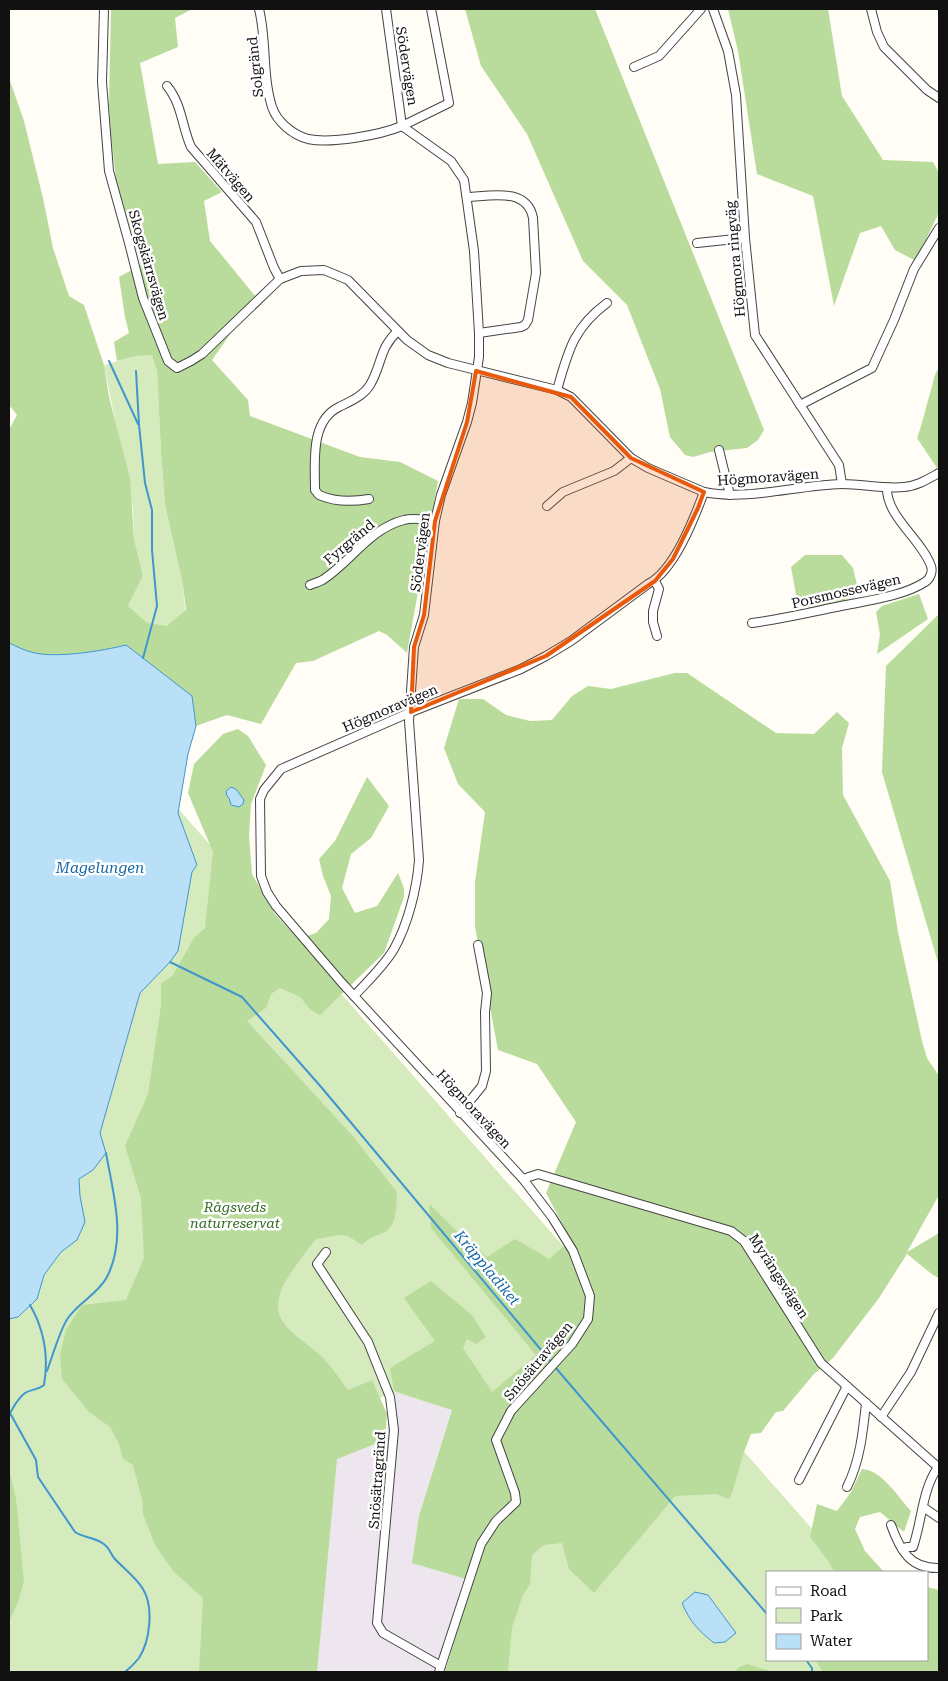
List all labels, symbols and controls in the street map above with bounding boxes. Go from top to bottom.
street label: Södervägen [393,25,421,107]
street label: Solgränd [244,36,266,98]
street label: Mätvägen [203,145,259,205]
street label: Högmora ringväg [722,200,748,318]
street label: Skogskärrsvägen [126,208,172,322]
street label: Högmoravägen [717,465,819,489]
street label: Södervägen [407,511,433,593]
street label: Fyrgränd [320,516,378,568]
street label: Porsmossevägen [790,571,902,611]
street label: Högmoravägen [340,681,440,735]
water label: Magelungen [55,859,144,877]
street label: Högmoravägen [433,1066,515,1152]
park label: Rågsveds naturreservat [190,1199,281,1231]
water label: Kräppladiket [450,1226,524,1309]
street label: Myrängsvägen [746,1231,812,1321]
street label: Snösätravägen [500,1318,576,1404]
street label: Snösätragränd [366,1431,388,1529]
legend [766,1571,928,1661]
text: Road [810,1582,847,1600]
text: Park [810,1607,844,1625]
text: Water [810,1632,852,1650]

